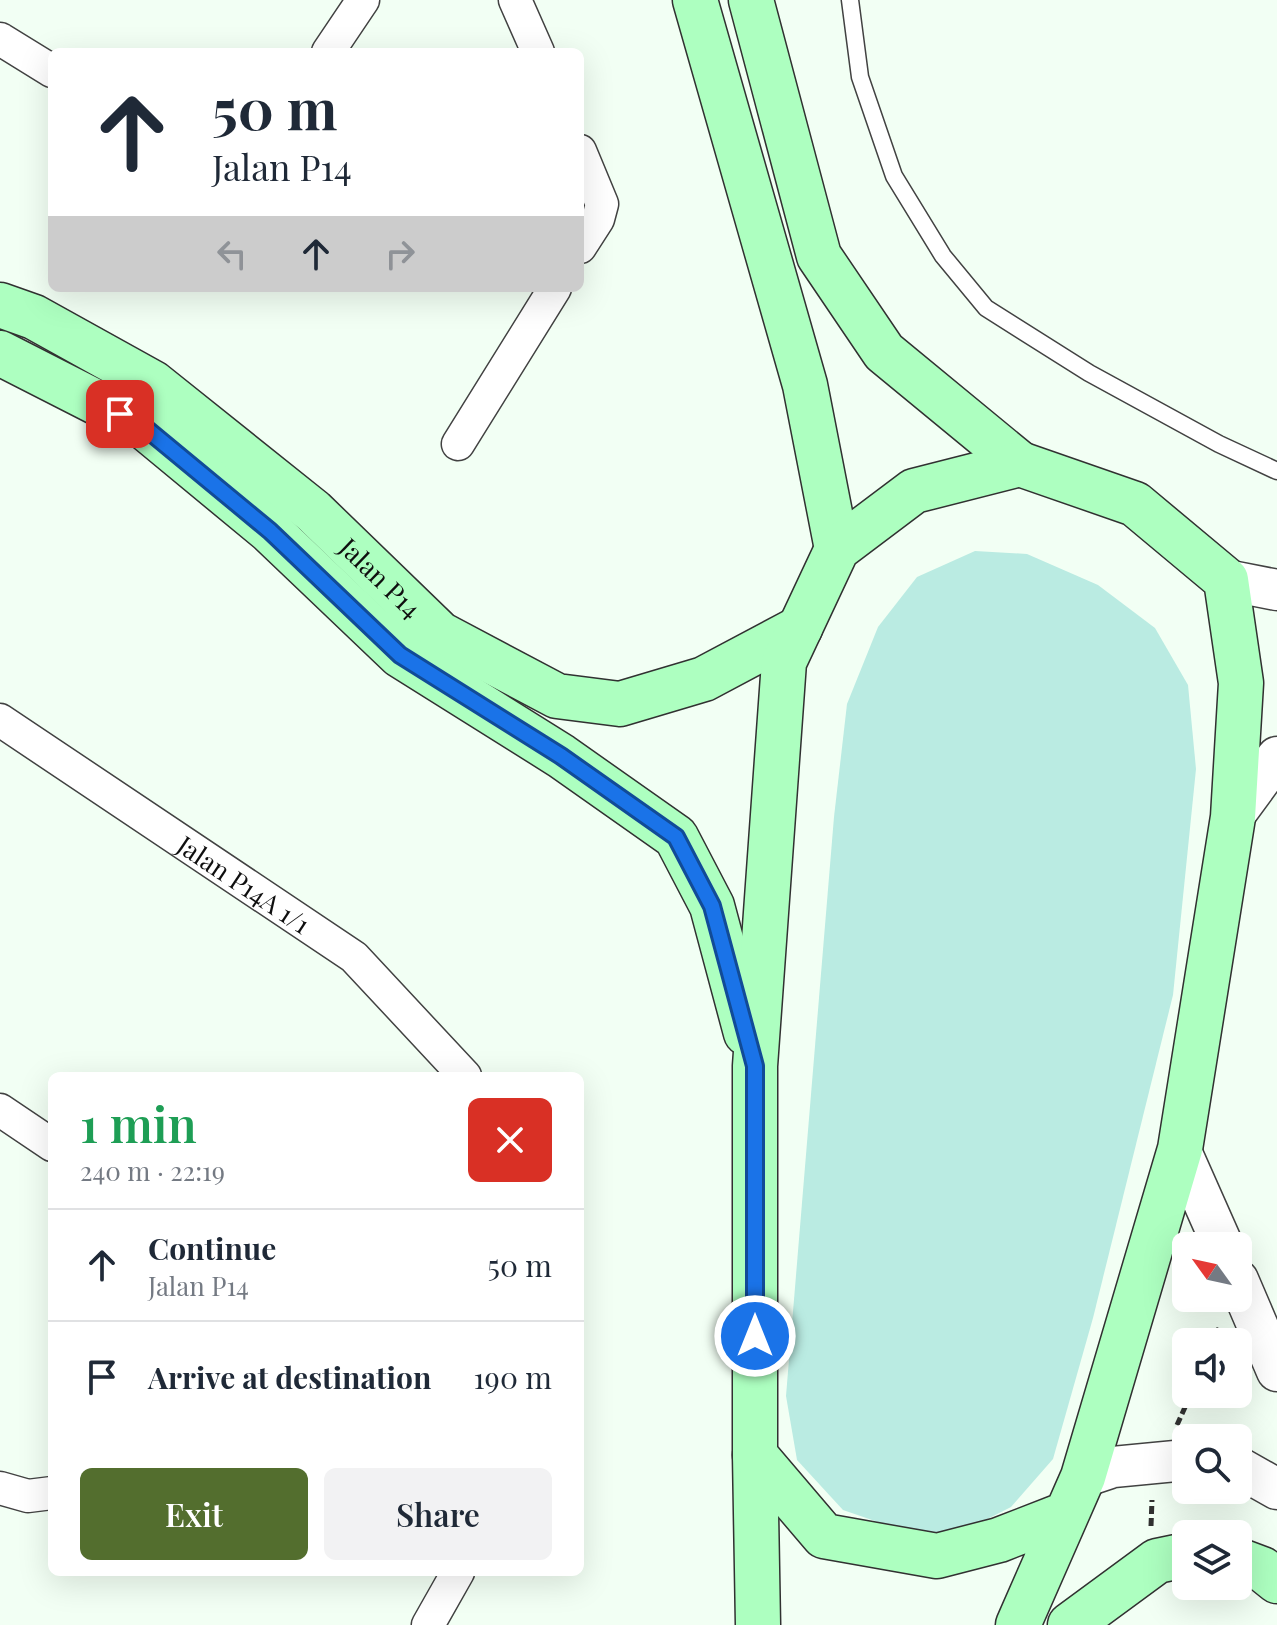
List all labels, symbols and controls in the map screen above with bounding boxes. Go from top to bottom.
text: 50 m [212,70,338,145]
icon: ahead [80,80,184,184]
text: Jalan P14 [212,142,352,190]
icon: left [210,232,254,276]
icon: ahead [294,232,338,276]
icon: right [378,232,422,276]
pin [86,380,154,448]
icon: arrive [98,392,142,436]
street label: Jalan P14 [332,529,430,625]
street label: Jalan P14A 1/1 [170,826,318,941]
text: 1 min [80,1091,197,1155]
button: close [468,1098,552,1182]
text: 240 m · 22:19 [80,1153,225,1188]
text: Continue [148,1228,276,1268]
north arrow [1172,1232,1252,1312]
map controls [1172,1232,1252,1600]
icon: ahead [80,1243,124,1287]
text: 50 m [487,1245,552,1285]
text: Jalan P14 [148,1268,249,1303]
position arrow [713,1294,797,1378]
button: sound [1172,1328,1252,1408]
icon: arrive [80,1355,124,1399]
text: Arrive at destination [148,1357,431,1397]
text: 190 m [474,1357,552,1397]
button: search [1172,1424,1252,1504]
button: Exit [80,1468,308,1560]
button: Share [324,1468,552,1560]
button: layers [1172,1520,1252,1600]

